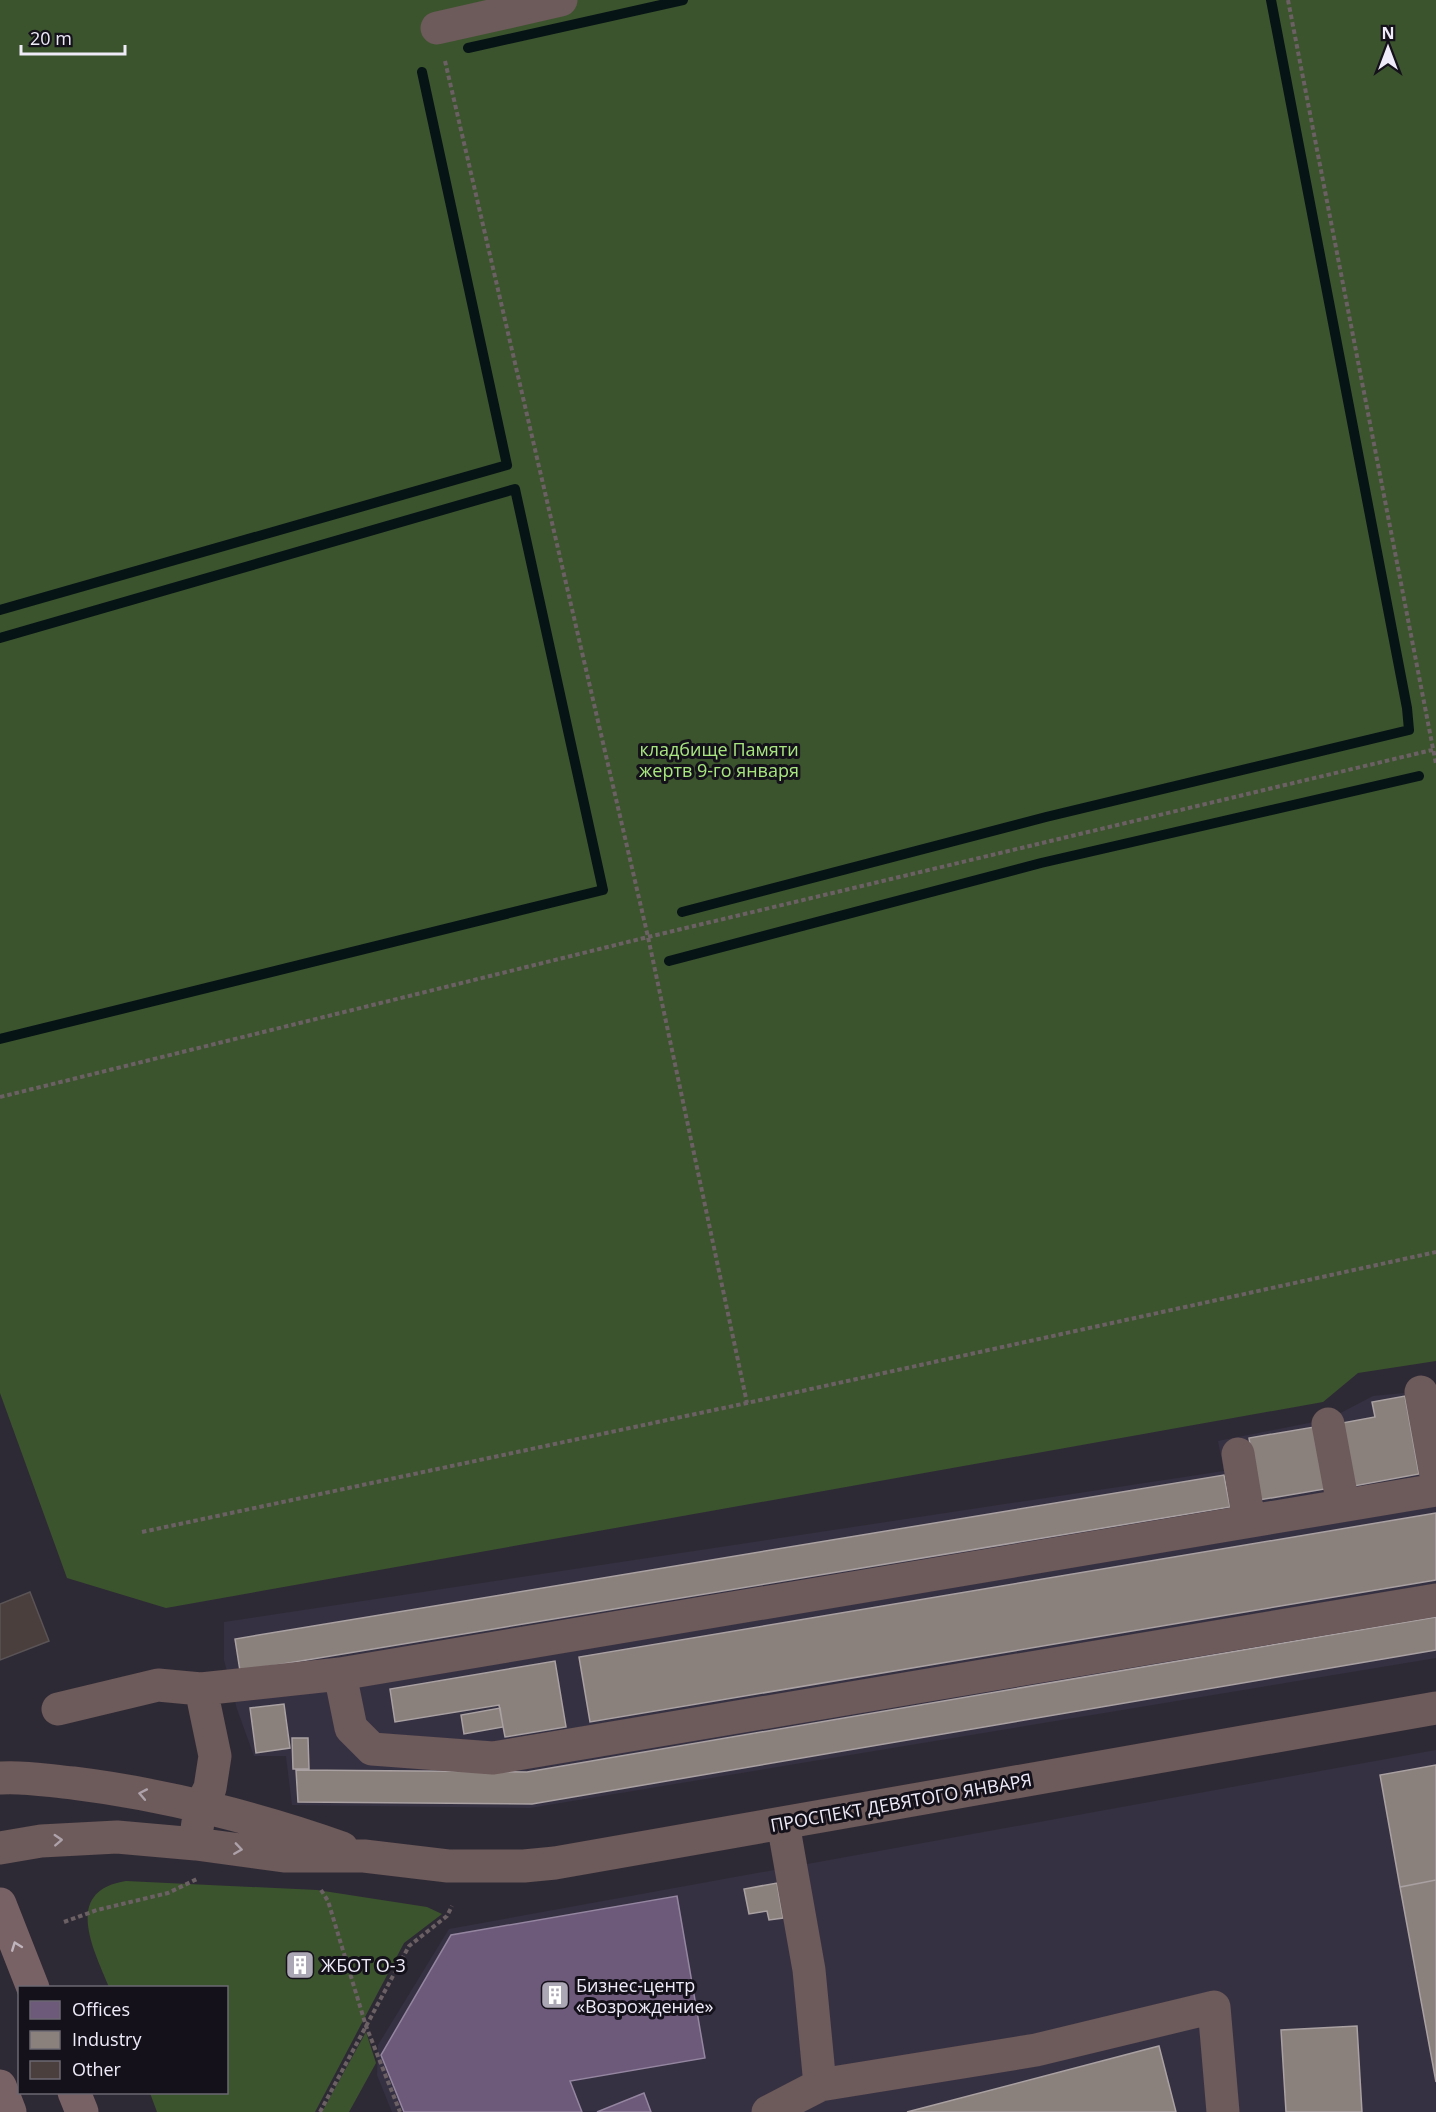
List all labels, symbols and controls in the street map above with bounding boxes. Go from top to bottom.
scale bar [21,18,124,56]
north arrow [1358,18,1418,78]
text: N [1381,22,1395,44]
text: 20 m [30,26,72,50]
park label: кладбище Памяти жертв 9-го января [639,737,799,782]
street label: ПРОСПЕКТ ДЕВЯТОГО ЯНВАРЯ [768,1767,1034,1837]
one-way arrow [139,1788,149,1801]
one-way arrow [53,1833,62,1846]
one-way arrow [233,1843,242,1855]
one-way arrow [11,1941,23,1952]
building icon: ЖБОТ О-3 [284,1949,316,1981]
place label: ЖБОТ О-3 [321,1953,406,1977]
place label: Бизнес-центр «Возрождение» [576,1973,714,2018]
building icon: Бизнес-центр «Возрождение» [539,1979,571,2011]
legend [18,1986,228,2094]
text: Offices [72,1997,130,2021]
text: Industry [72,2027,142,2051]
text: Other [72,2057,122,2081]

